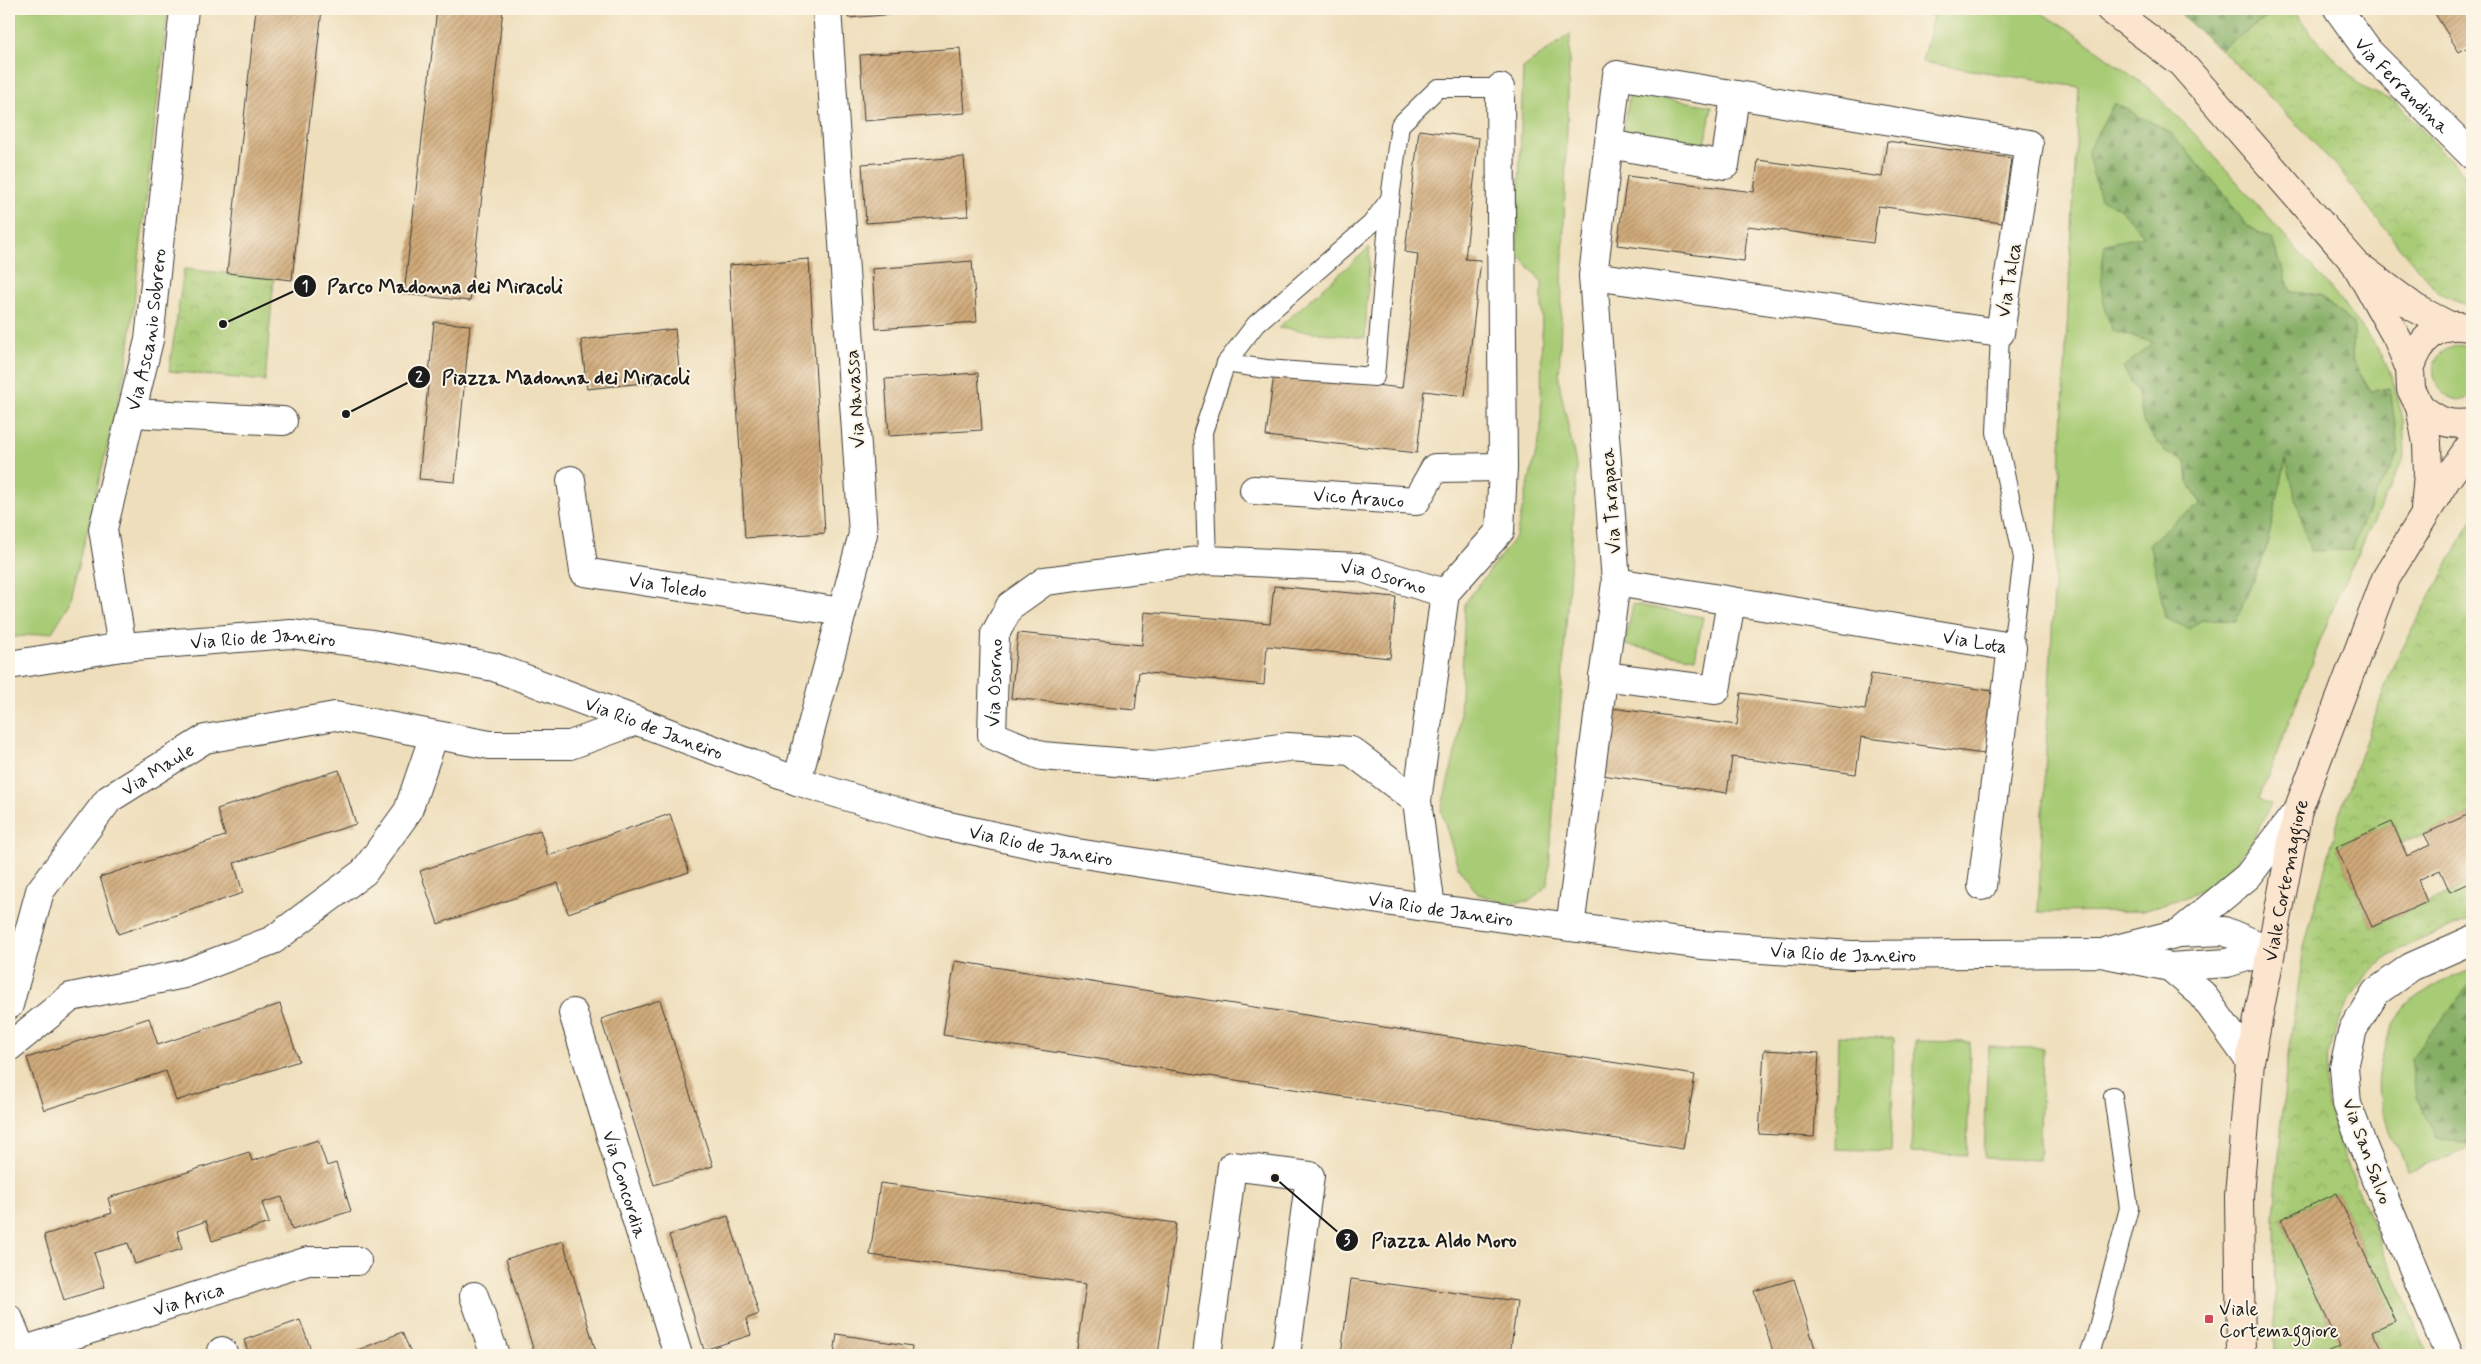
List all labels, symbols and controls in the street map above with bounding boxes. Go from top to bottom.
street label: Via Ferrandina [2348,33,2455,140]
street label: Via Talca [1991,241,2028,319]
street label: Via Ascanio Sobrero [121,247,173,413]
callout: Parco Madonna dei Miracoli [292,268,572,303]
text: Parco Madonna dei Miracoli [327,274,563,301]
text: 1 [302,277,308,297]
street label: Via Navassa [840,349,871,449]
callout: Piazza Madonna dei Miracoli [407,359,699,394]
text: Piazza Madonna dei Miracoli [442,365,690,392]
text: 2 [415,368,423,388]
street label: Via Tarapaca [1595,447,1628,555]
street label: Vico Arauco [1312,483,1405,514]
street label: Via Osorno [1340,555,1429,601]
street label: Via Toledo [627,568,709,605]
street label: Via Rio de Janeiro [189,623,337,656]
street label: Via Lota [1941,625,2009,660]
street label: Via Osorno [981,638,1009,727]
street label: Via Rio de Janeiro [581,691,727,766]
street label: Via Maule [117,738,199,802]
street label: Viale Cortemaggiore [2258,795,2315,964]
street label: Via Rio de Janeiro [966,820,1114,872]
street label: Via Rio de Janeiro [1366,887,1515,933]
street label: Via Rio de Janeiro [1769,939,1916,969]
street label: Via San Salvo [2336,1095,2397,1208]
street label: Via Concordia [596,1128,653,1242]
callout: Piazza Aldo Moro [1335,1222,1527,1257]
text: Piazza Aldo Moro [1371,1228,1517,1255]
text: 3 [1344,1231,1351,1251]
street label: Via Arica [150,1277,227,1323]
place label: Viale Cortemaggiore [2219,1297,2339,1347]
marker: Viale Cortemaggiore [2203,1313,2215,1325]

